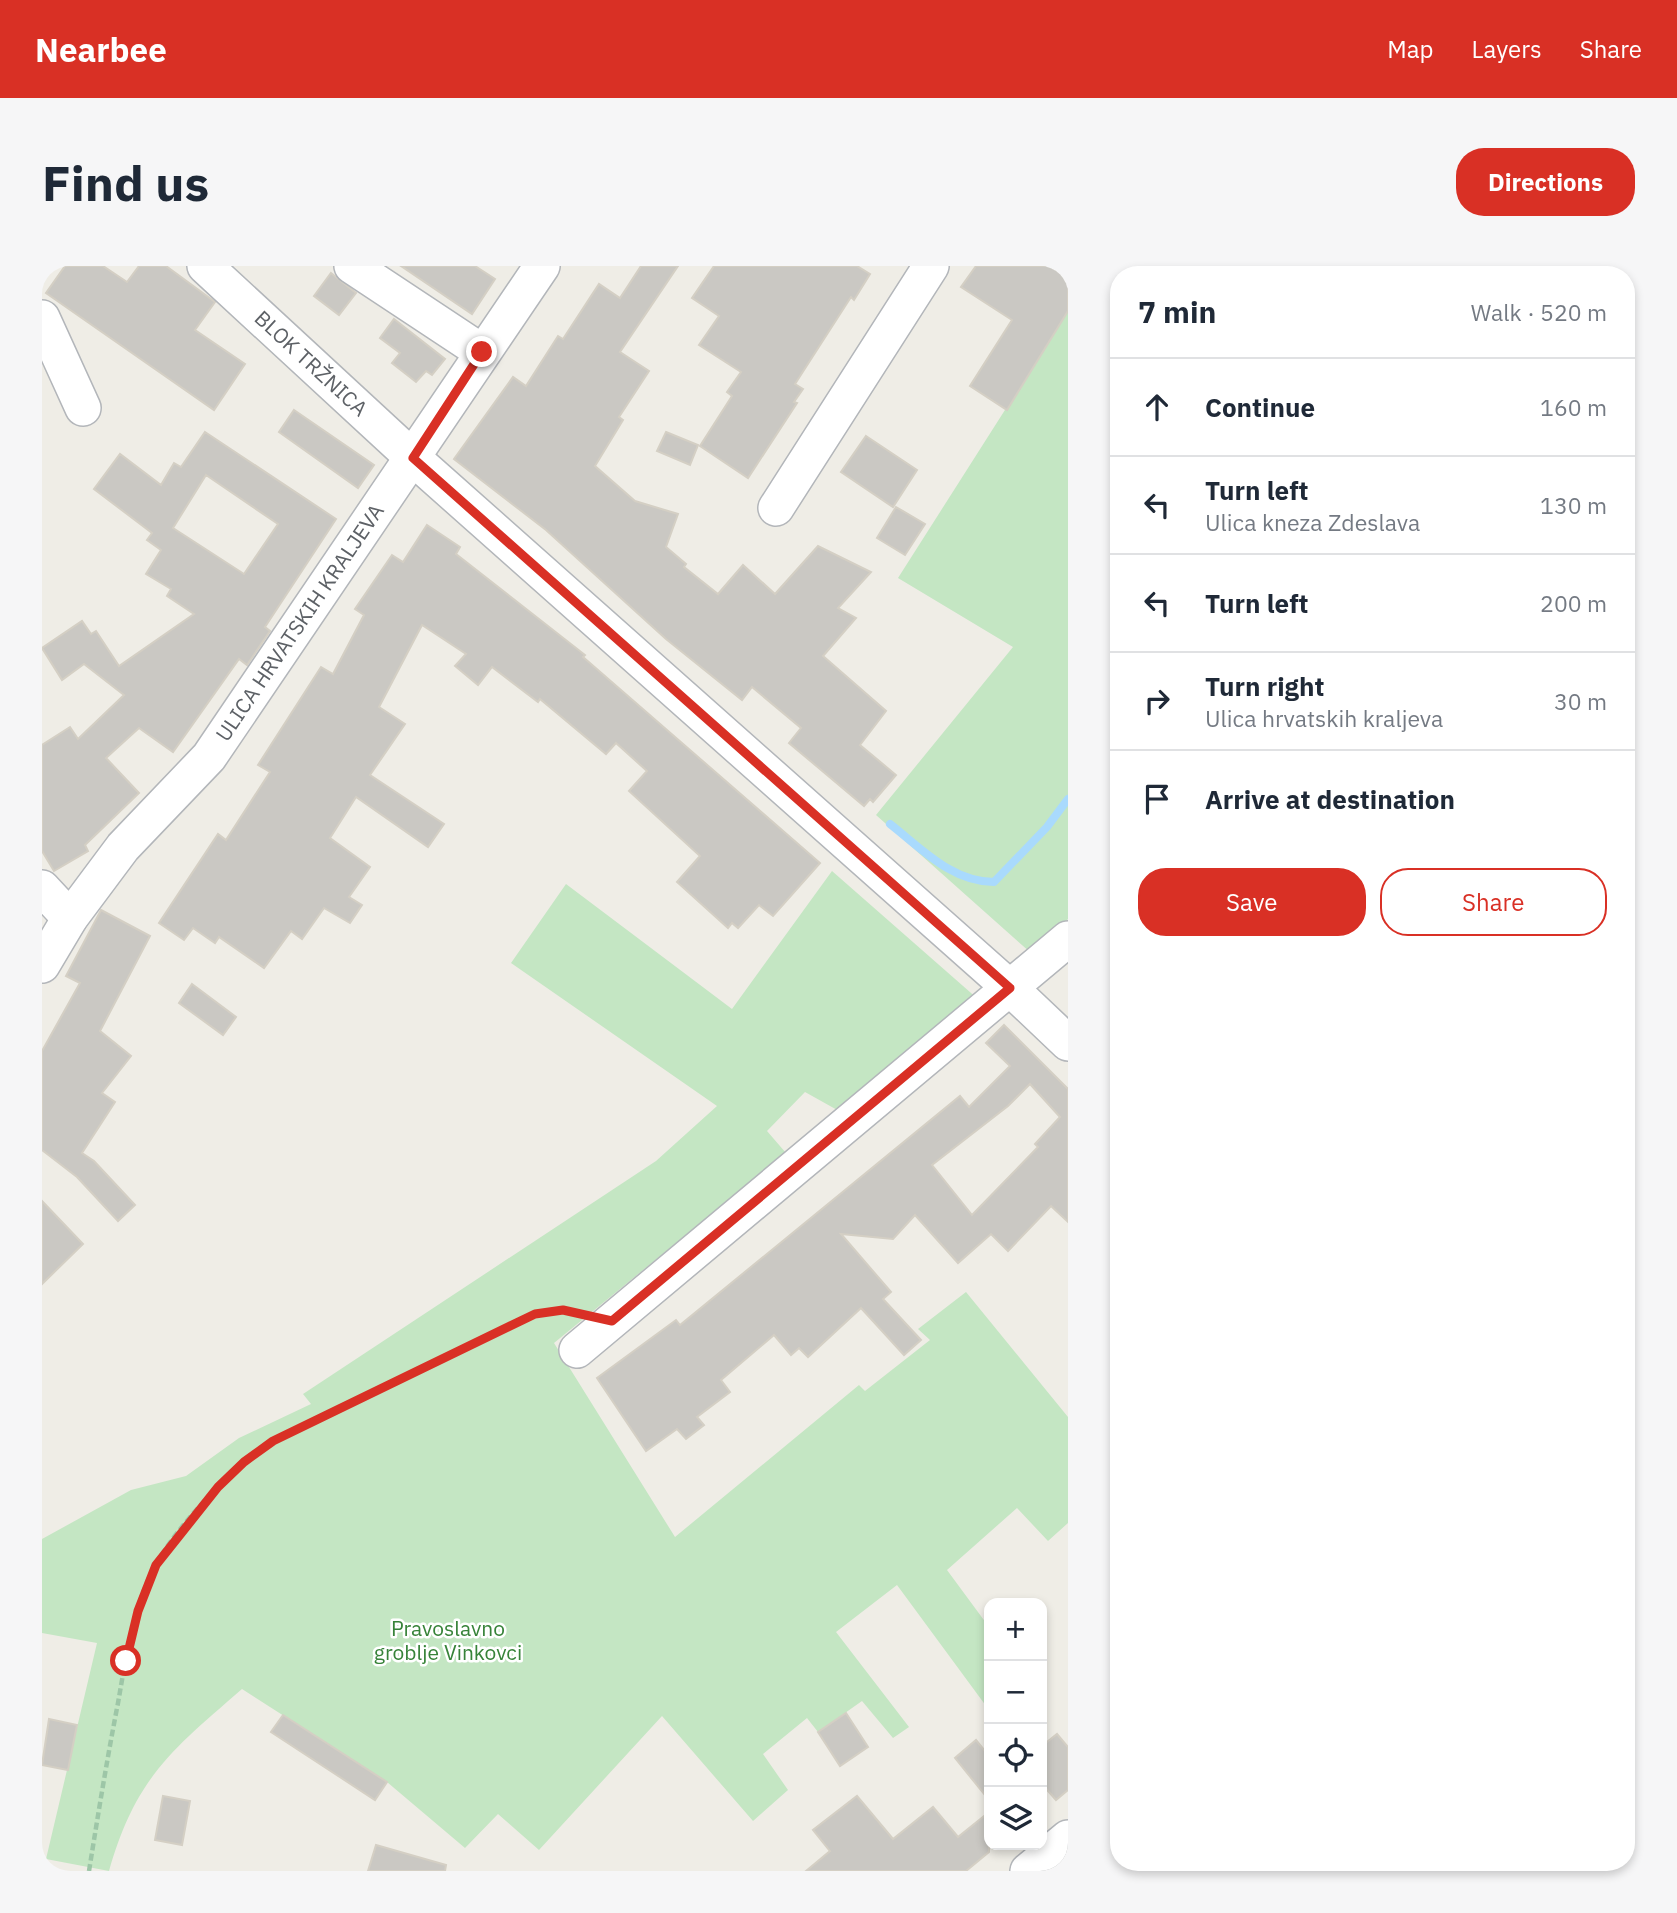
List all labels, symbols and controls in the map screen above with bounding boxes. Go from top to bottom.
text: Nearbee [35,28,167,71]
text: Map [1387,33,1434,65]
text: Layers [1472,33,1542,65]
text: Share [1580,33,1642,65]
button: Directions [1456,148,1635,216]
text: Find us [42,151,209,214]
text: 7 min [1138,292,1216,331]
text: Walk · 520 m [1471,297,1607,327]
street label: BLOK TRŽNICA [249,304,374,422]
route end [466,336,497,367]
icon: ahead [1138,388,1176,426]
text: Continue [1205,390,1315,424]
text: 160 m [1540,392,1607,422]
text: Turn left [1205,473,1308,507]
icon: left [1138,486,1176,524]
text: 130 m [1540,490,1607,520]
street label: ULICA HRVATSKIH KRALJEVA [209,498,390,746]
text: Ulica kneza Zdeslava [1205,507,1420,537]
icon: left [1138,584,1176,622]
text: Turn left [1205,586,1308,620]
text: 200 m [1540,588,1607,618]
text: Turn right [1205,669,1324,703]
icon: right [1138,682,1176,720]
text: 30 m [1554,686,1607,716]
text: Ulica hrvatskih kraljeva [1205,703,1443,733]
icon: arrive [1138,780,1176,818]
text: Arrive at destination [1205,782,1455,816]
button: Save [1138,868,1366,936]
button: Share [1380,868,1607,936]
map controls [984,1598,1047,1850]
button: + [984,1598,1047,1661]
park label: Pravoslavno groblje Vinkovci [374,1614,522,1666]
route start [110,1645,141,1676]
button: − [984,1661,1047,1724]
button: locate [984,1724,1047,1787]
button: layers [984,1787,1047,1850]

